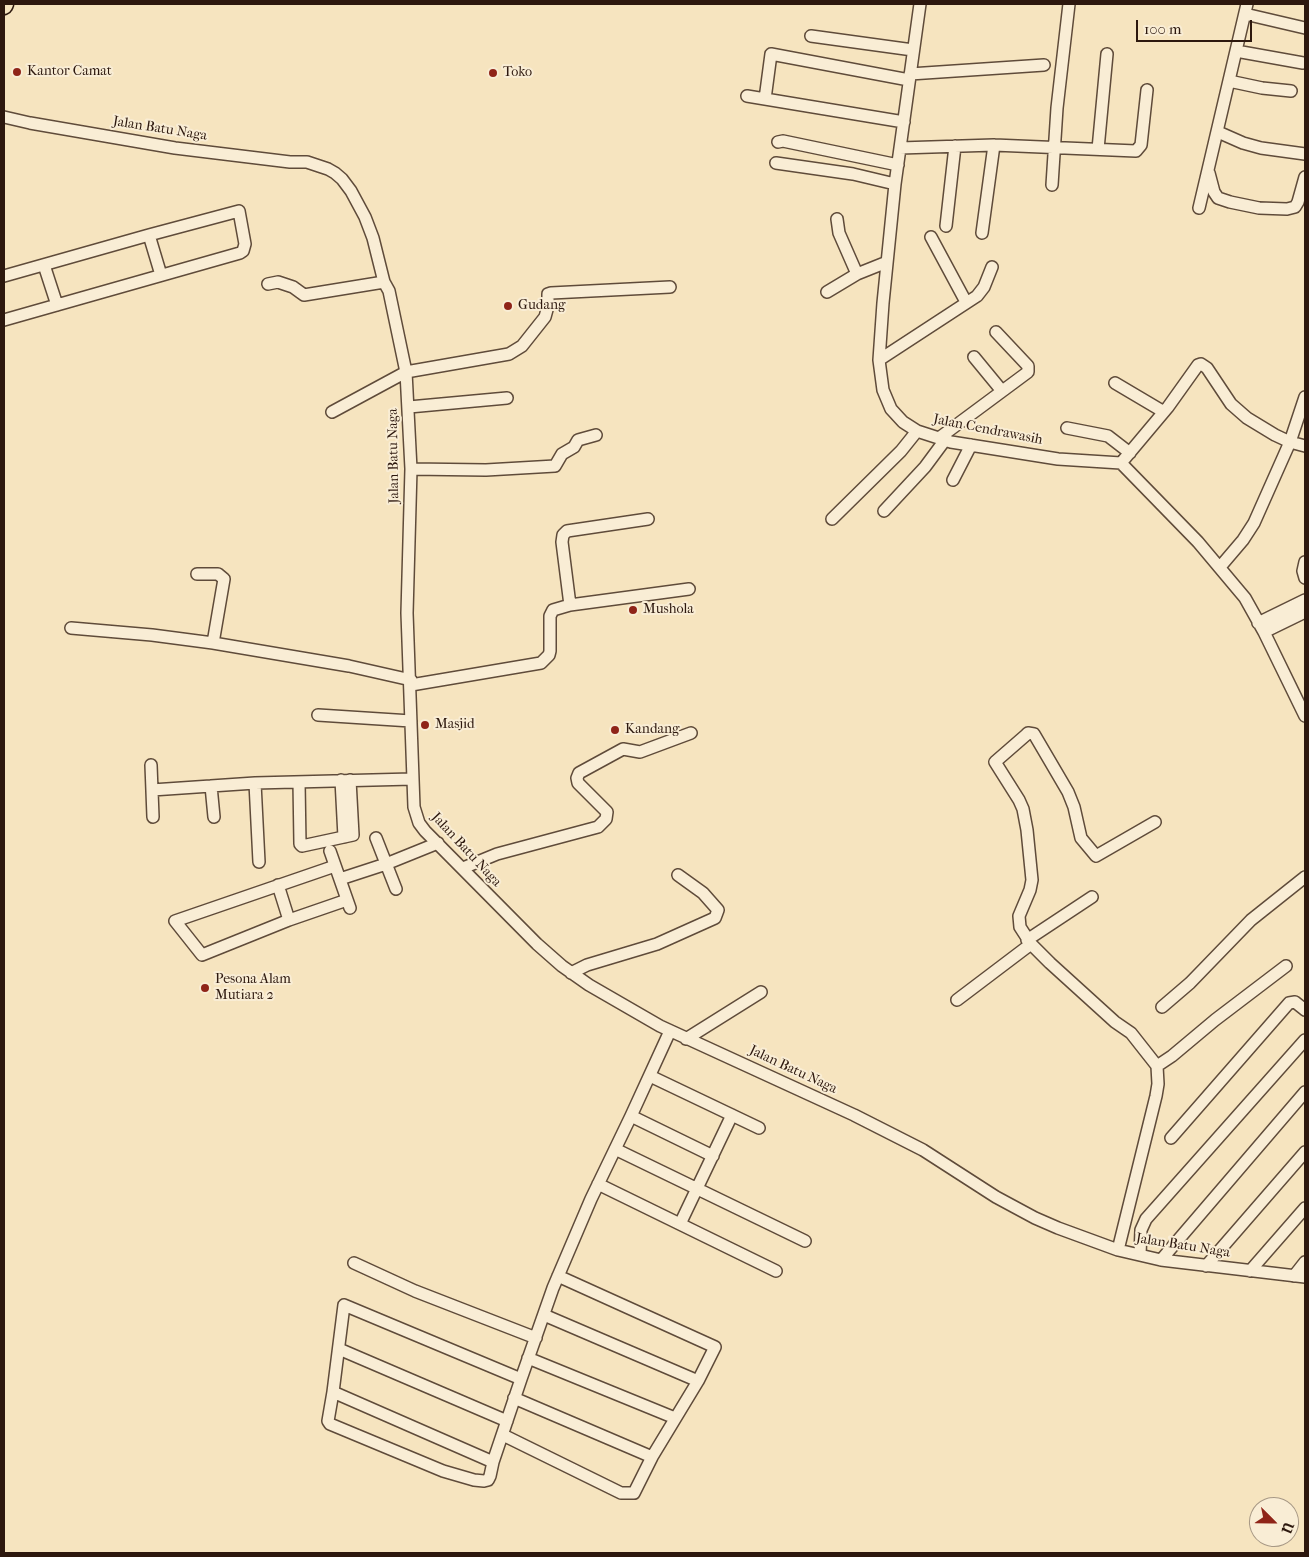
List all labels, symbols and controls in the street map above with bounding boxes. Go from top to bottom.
scale bar [1139,10,1255,42]
text: 100 m [1144,20,1182,38]
place label: Kantor Camat [27,64,112,80]
place label: Toko [503,65,532,81]
marker: Kantor Camat [11,66,23,78]
marker: Toko [487,67,499,79]
street label: Jalan Batu Naga [112,113,208,145]
place label: Gudang [518,298,565,314]
marker: Gudang [502,300,514,312]
street label: Jalan Batu Naga [385,408,403,504]
street label: Jalan Cendrawasih [932,411,1044,449]
place label: Mushola [643,602,694,618]
marker: Mushola [627,604,639,616]
place label: Masjid [435,717,475,733]
marker: Masjid [419,719,431,731]
place label: Kandang [625,722,680,738]
marker: Kandang [609,724,621,736]
street label: Jalan Batu Naga [427,809,505,891]
place label: Pesona Alam Mutiara 2 [215,972,291,1004]
marker: Pesona Alam Mutiara 2 [199,982,211,994]
street label: Jalan Batu Naga [746,1042,840,1098]
street label: Jalan Batu Naga [1135,1230,1231,1262]
north arrow [1249,1497,1299,1547]
text: U [1277,1519,1297,1536]

